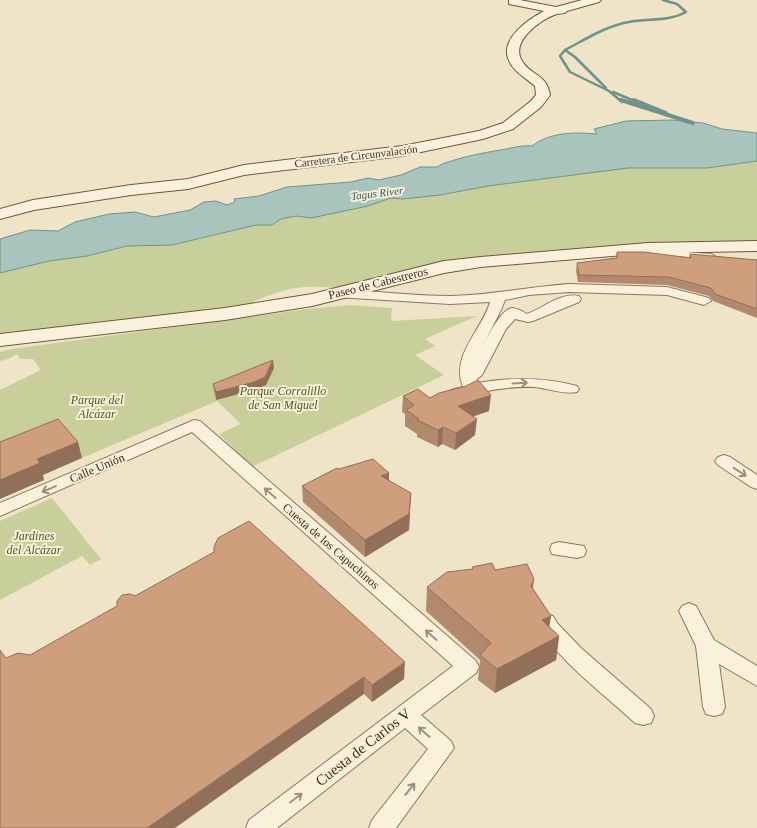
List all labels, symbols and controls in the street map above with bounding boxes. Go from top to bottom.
street label: Carretera de Circunvalación [294,142,419,170]
water label: Tagus River [350,184,404,202]
street label: Paseo de Cabestreros [327,264,429,302]
one-way arrow [512,378,528,387]
park label: Parque Corralillo de San Miguel [239,384,326,412]
park label: Parque del Alcázar [70,393,124,421]
street label: Calle Unión [67,450,127,486]
one-way arrow [733,467,747,477]
one-way arrow [42,484,57,494]
one-way arrow [264,487,277,498]
street label: Cuesta de los Capuchinos [280,500,382,592]
park label: Jardines del Alcázar [7,529,62,557]
one-way arrow [425,629,438,640]
street label: Cuesta de Carlos V [312,705,414,789]
one-way arrow [417,726,430,737]
one-way arrow [405,783,416,796]
one-way arrow [289,793,302,804]

